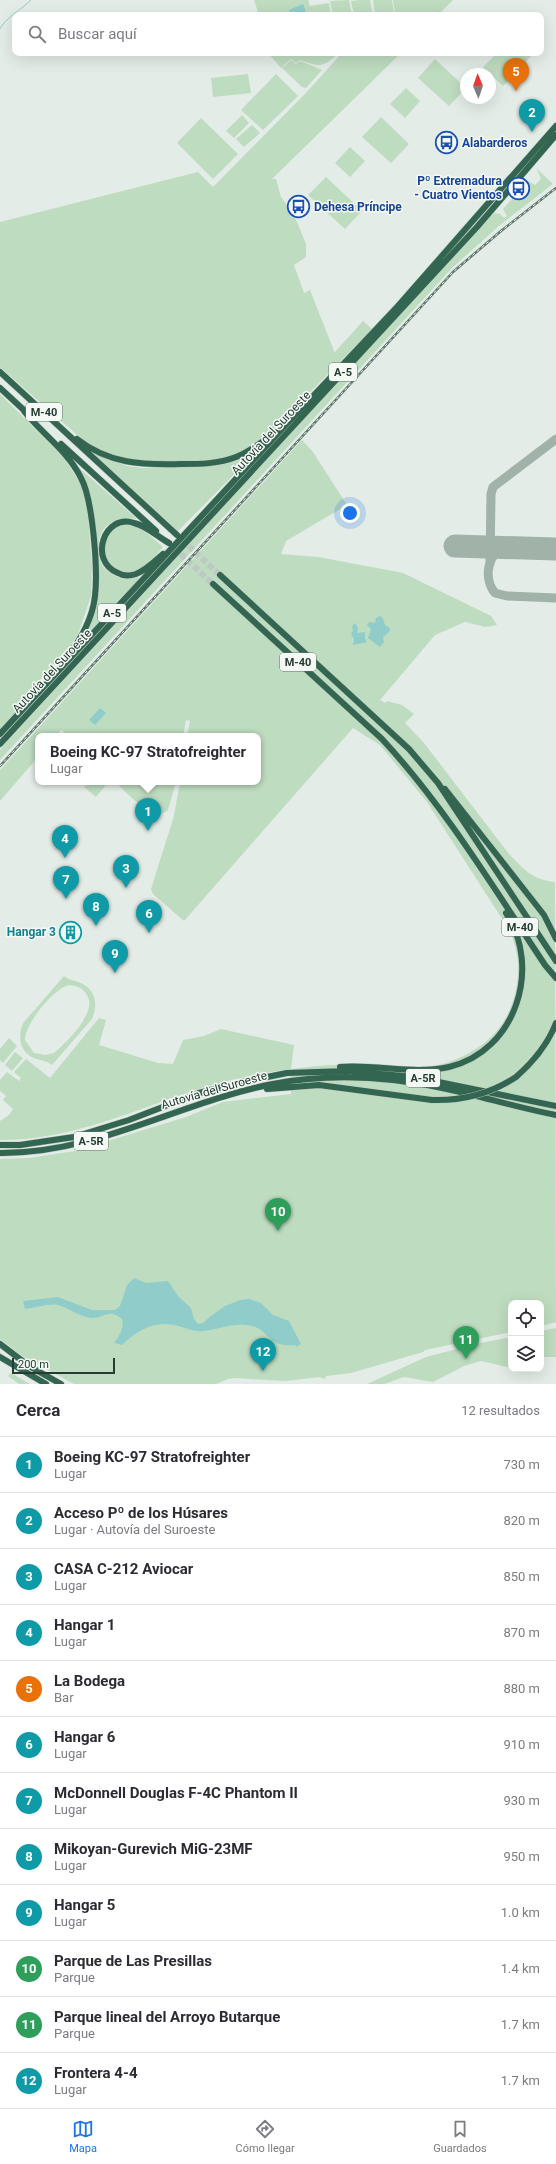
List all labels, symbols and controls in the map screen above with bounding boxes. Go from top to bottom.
search box [12,12,544,56]
icon: search [26,23,48,45]
text: Buscar aquí [58,25,137,43]
pin: 5 [503,58,529,91]
north arrow [460,68,496,104]
pin: 2 [519,99,545,132]
bus stop icon: Alabarderos [433,130,459,156]
place label: Alabarderos [462,136,528,150]
place label: Pº Extremadura - Cuatro Vientos [414,174,503,202]
bus stop icon: Pº Extremadura - Cuatro Vientos [505,175,531,201]
bus stop icon: Dehesa Príncipe [286,194,312,220]
place label: Dehesa Príncipe [314,200,402,214]
road number: A-5 [329,363,357,381]
street label: Autovía del Suroeste [228,388,314,478]
road number: M-40 [26,403,62,421]
your location [340,503,360,523]
road number: A-5 [98,604,126,622]
street label: Autovía del Suroeste [9,626,95,716]
road number: M-40 [280,653,316,671]
popup [35,733,261,785]
text: Boeing KC-97 Stratofreighter [50,743,246,761]
text: Lugar [50,761,83,776]
pin: 1 [135,798,161,831]
pin: 4 [52,825,78,858]
pin: 3 [113,855,139,888]
pin: 7 [53,866,79,899]
pin: 8 [83,893,109,926]
pin: 6 [136,900,162,933]
road number: M-40 [502,918,538,936]
building icon: Hangar 3 [58,919,84,945]
place label: Hangar 3 [7,925,56,939]
pin: 9 [102,940,128,973]
street label: Autovía del Suroeste [159,1068,269,1112]
road number: A-5R [406,1069,440,1087]
road number: A-5R [74,1132,108,1150]
pin: 10 [265,1198,291,1231]
map controls [508,1300,544,1372]
button: locate [508,1300,544,1336]
pin: 11 [453,1326,479,1359]
button: layers [508,1336,544,1372]
pin: 12 [250,1338,276,1371]
scale bar [12,1356,115,1375]
text: 200 m [18,1358,49,1371]
text: Cerca [16,1400,60,1420]
text: 12 resultados [461,1403,540,1418]
text: Boeing KC-97 Stratofreighter [54,1448,250,1466]
text: 1 [25,1457,33,1472]
text: 730 m [503,1457,540,1472]
text: Lugar [54,1466,87,1481]
text: Acceso Pº de los Húsares [54,1504,228,1522]
text: 2 [25,1513,33,1528]
text: 820 m [503,1513,540,1528]
text: Lugar · Autovía del Suroeste [54,1522,215,1537]
text: CASA C-212 Aviocar [54,1560,193,1578]
text: 3 [25,1569,33,1584]
text: 850 m [503,1569,540,1584]
text: Lugar [54,1578,87,1593]
text: Hangar 1 [54,1616,115,1634]
text: 4 [25,1625,33,1640]
text: 870 m [503,1625,540,1640]
text: Lugar [54,1634,87,1649]
text: La Bodega [54,1672,125,1690]
text: 5 [25,1681,33,1696]
text: 880 m [503,1681,540,1696]
text: Bar [54,1690,74,1705]
text: Hangar 6 [54,1728,115,1746]
text: 6 [25,1737,33,1752]
text: 910 m [503,1737,540,1752]
text: Lugar [54,1746,87,1761]
text: McDonnell Douglas F-4C Phantom II [54,1784,298,1802]
text: 7 [25,1793,33,1808]
text: 930 m [503,1793,540,1808]
text: Lugar [54,1802,87,1817]
text: Mikoyan-Gurevich MiG-23MF [54,1840,253,1858]
text: 8 [25,1849,33,1864]
text: 950 m [503,1849,540,1864]
text: Lugar [54,1858,87,1873]
text: Hangar 5 [54,1896,115,1914]
text: 9 [25,1905,33,1920]
text: 1.0 km [501,1905,540,1920]
text: Lugar [54,1914,87,1929]
text: Parque de Las Presillas [54,1952,212,1970]
text: 10 [22,1961,36,1976]
text: 1.4 km [501,1961,540,1976]
text: Parque [54,1970,95,1985]
text: Parque lineal del Arroyo Butarque [54,2008,280,2026]
text: 11 [22,2017,36,2032]
text: 1.7 km [501,2017,540,2032]
text: Parque [54,2026,95,2041]
text: Frontera 4-4 [54,2064,138,2082]
text: 12 [22,2073,36,2088]
text: 1.7 km [501,2073,540,2088]
text: Lugar [54,2082,87,2097]
tab: Mapa [69,2118,97,2155]
tab: Cómo llegar [236,2118,295,2155]
tab: Guardados [433,2118,487,2155]

